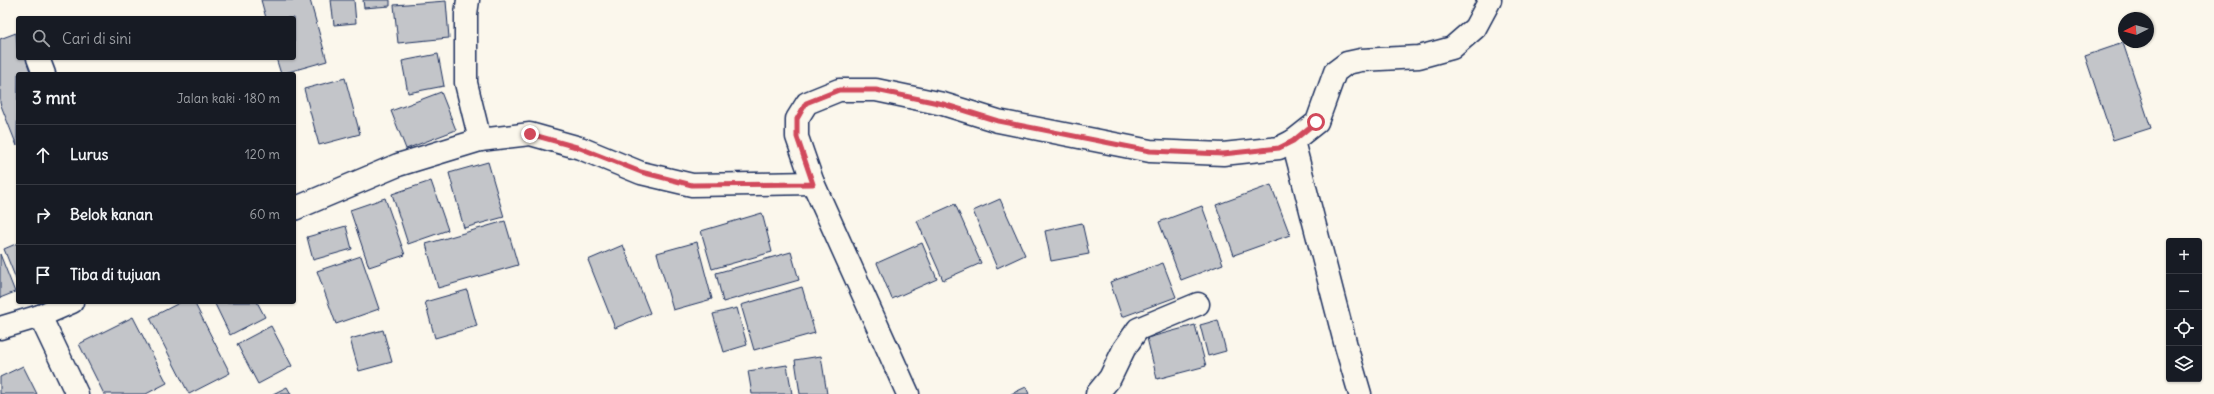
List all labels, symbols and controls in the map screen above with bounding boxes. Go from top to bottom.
north arrow [2118,12,2154,48]
search box [16,16,296,60]
icon: search [30,27,52,49]
text: Cari di sini [62,29,131,48]
text: 3 mnt [32,87,76,109]
text: Jalan kaki · 180 m [177,90,280,107]
route start [1307,113,1325,131]
route end [521,125,539,143]
icon: ahead [32,144,54,166]
text: Lurus [70,145,108,164]
text: 120 m [245,146,280,163]
icon: right [32,204,54,226]
text: Belok kanan [70,205,153,224]
text: 60 m [249,206,280,223]
map controls [2166,238,2202,382]
button: + [2166,238,2202,274]
icon: arrive [32,264,54,286]
text: Tiba di tujuan [70,265,160,284]
button: − [2166,274,2202,310]
button: locate [2166,310,2202,346]
button: layers [2166,346,2202,382]

